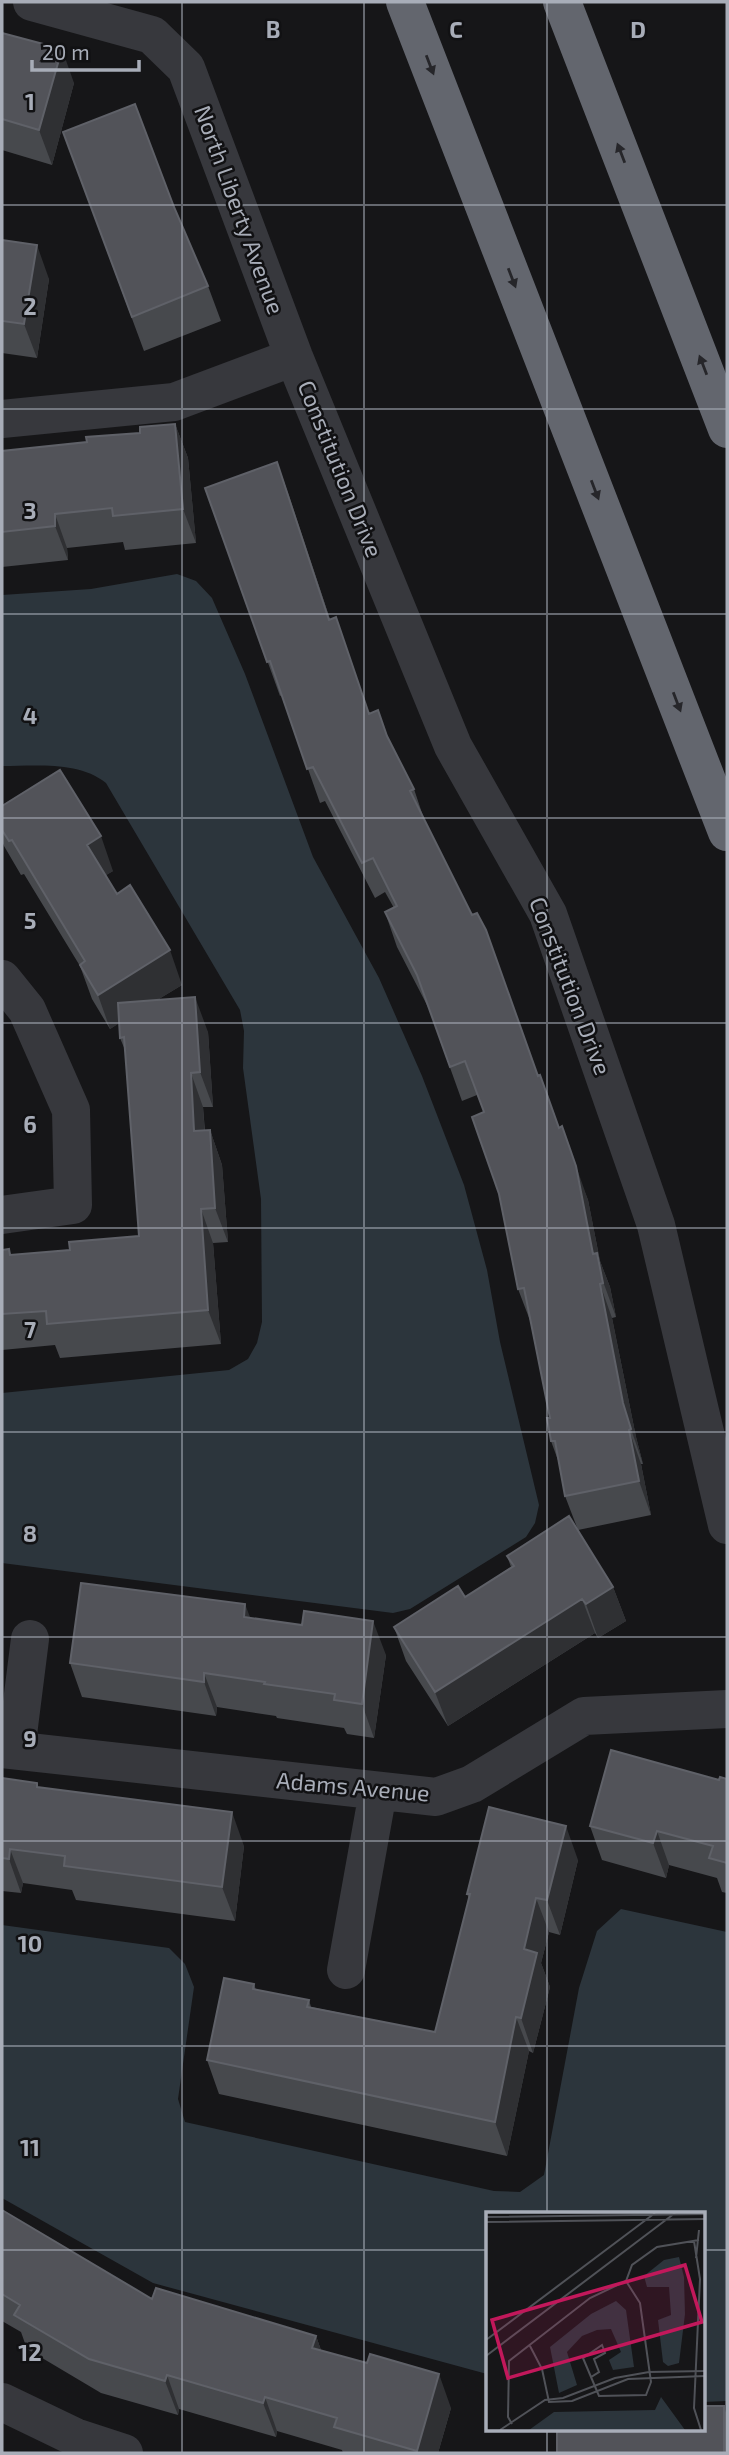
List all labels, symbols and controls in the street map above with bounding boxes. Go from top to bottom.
text: B [266,15,280,43]
text: C [449,15,463,43]
text: D [630,15,646,43]
scale bar [32,28,138,72]
text: 20 m [42,39,90,64]
one-way arrow [425,55,436,76]
text: 1 [25,87,35,115]
street label: North Liberty Avenue [189,101,291,318]
one-way arrow [615,142,626,163]
one-way arrow [507,267,518,288]
text: 2 [23,292,37,320]
one-way arrow [697,354,708,375]
street label: Constitution Drive [293,376,389,561]
one-way arrow [589,479,600,500]
text: 3 [23,496,37,524]
one-way arrow [671,691,682,712]
text: 4 [23,701,37,729]
street label: Constitution Drive [524,893,618,1079]
text: 5 [24,906,36,934]
text: 6 [23,1110,37,1138]
text: 7 [24,1315,36,1343]
text: 8 [23,1519,37,1547]
text: 9 [23,1724,37,1752]
street label: Adams Avenue [275,1765,431,1807]
text: 10 [18,1929,42,1957]
text: 11 [20,2133,40,2161]
inset map [486,2212,704,2430]
text: 12 [18,2338,42,2366]

